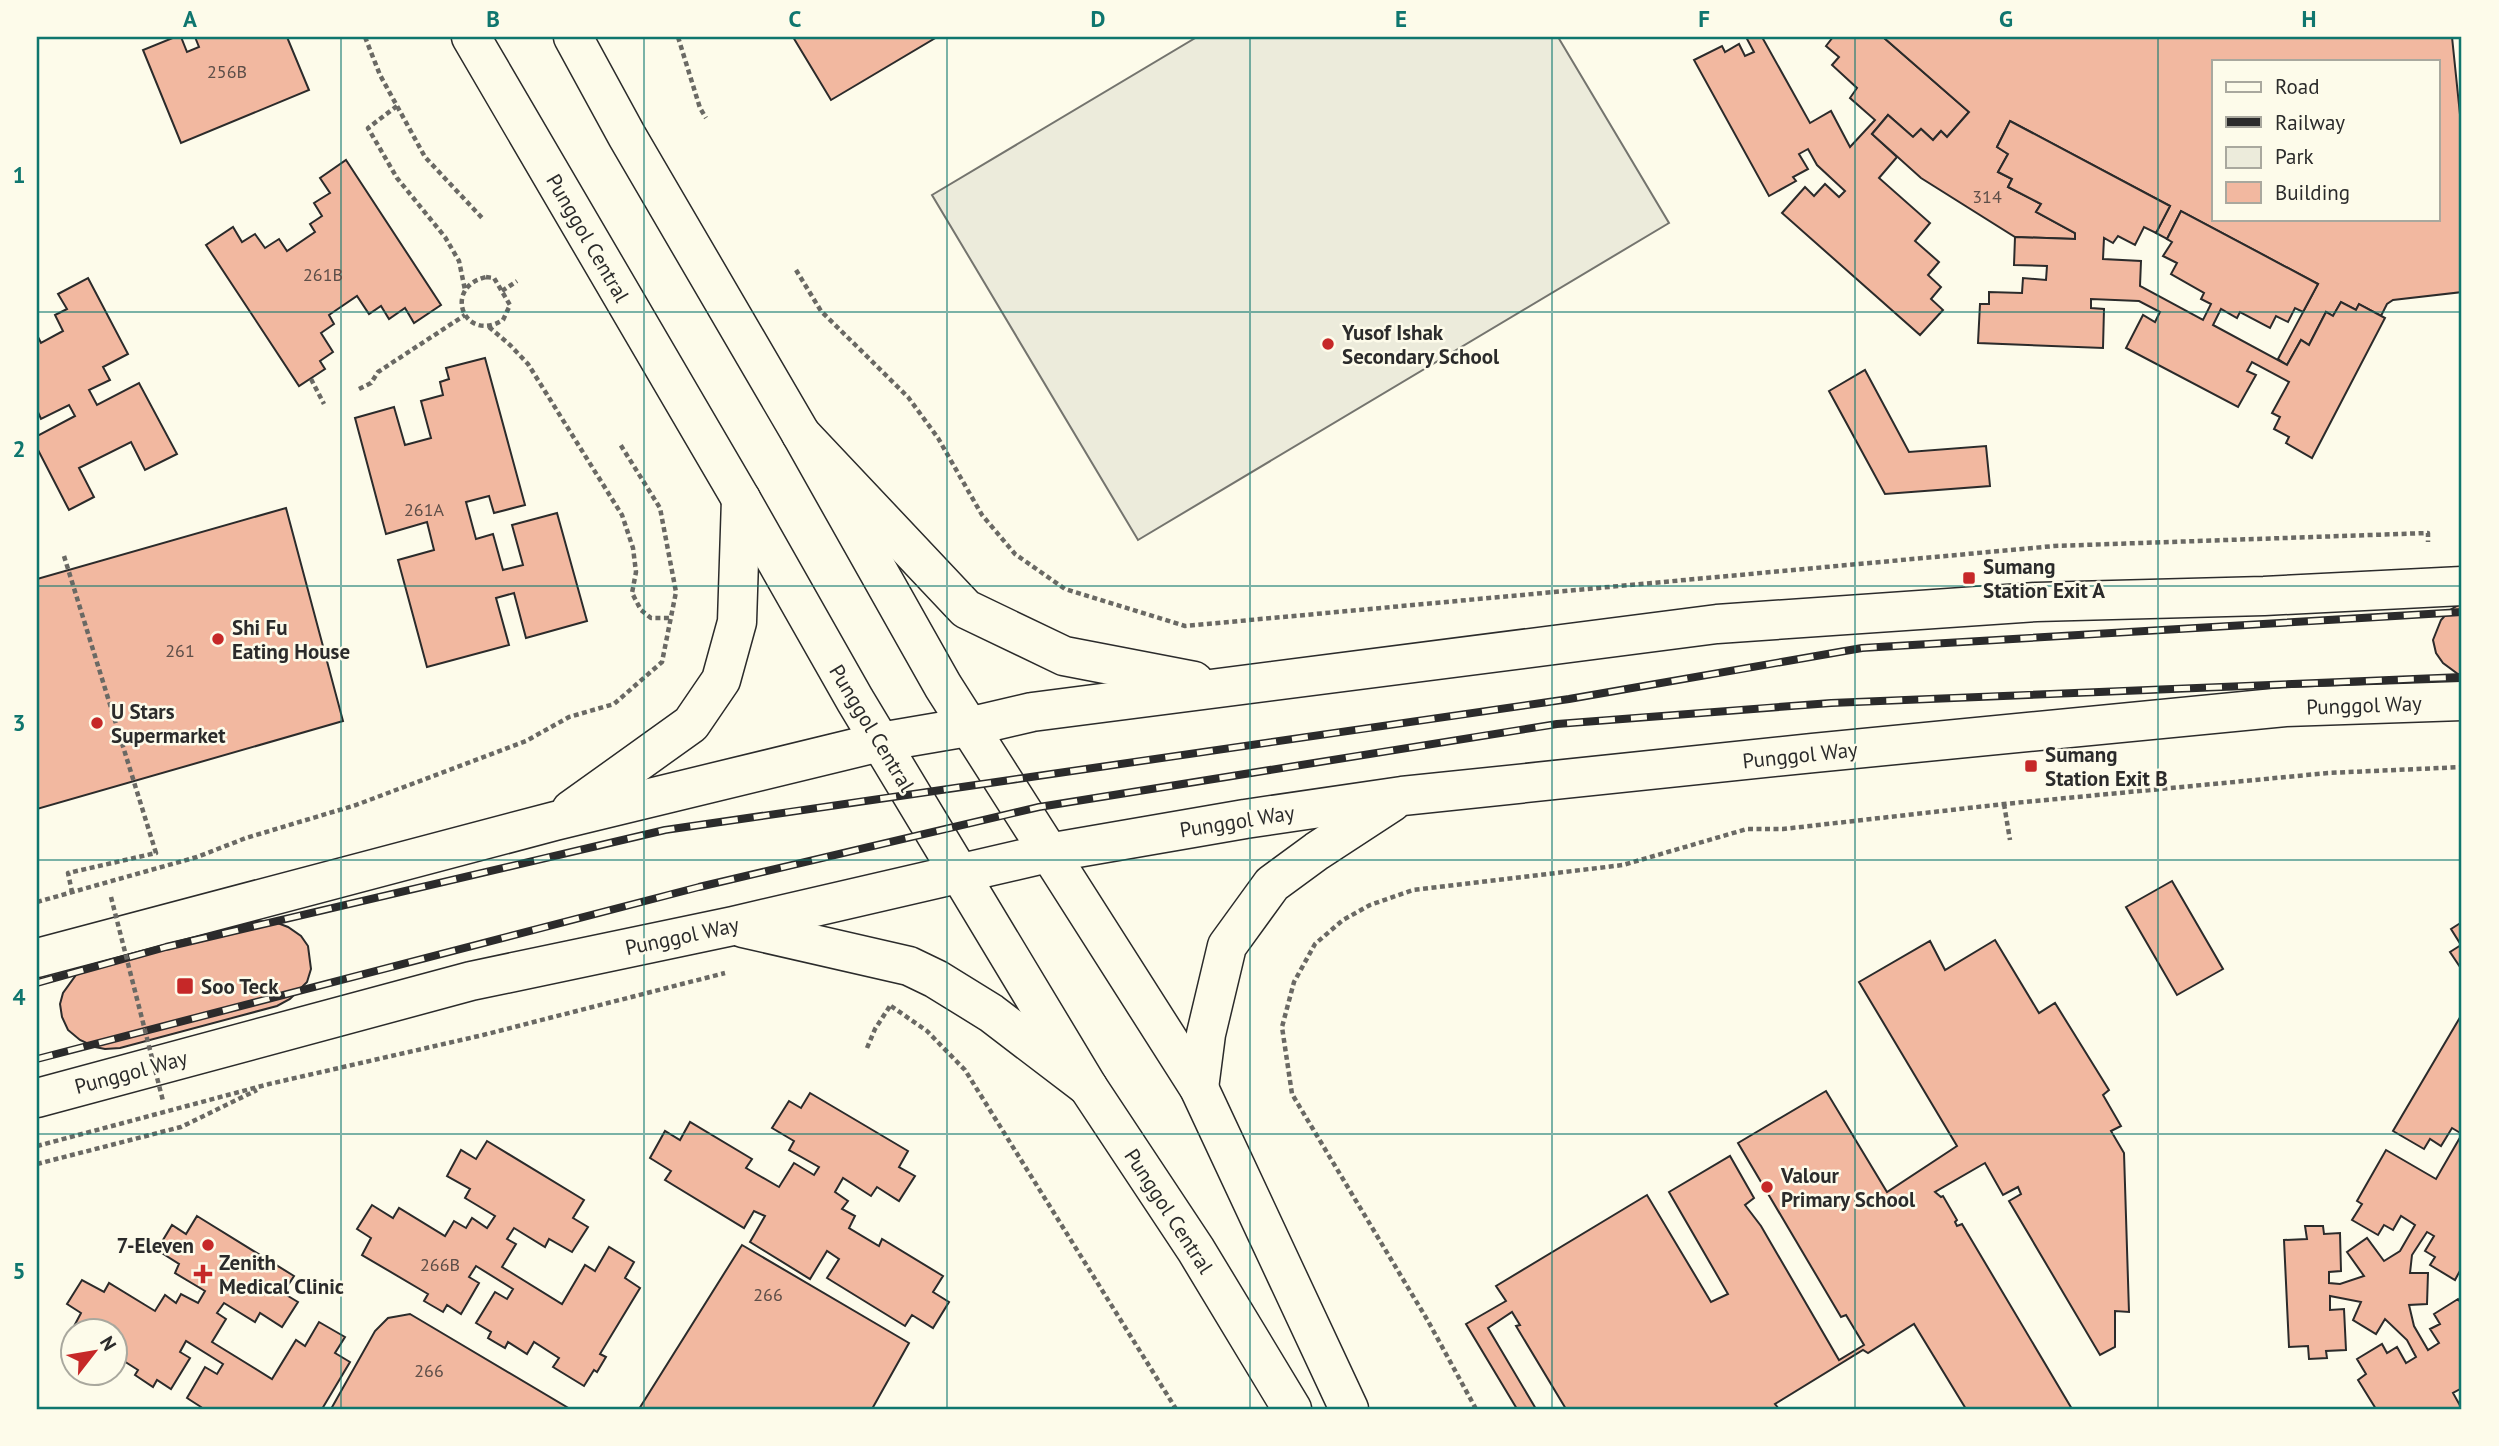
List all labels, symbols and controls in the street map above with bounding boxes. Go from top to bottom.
text: A [183,4,197,33]
text: B [486,4,500,33]
text: C [789,4,802,33]
text: D [1091,4,1105,33]
text: E [1395,4,1407,33]
text: F [1698,4,1710,33]
text: G [1999,4,2013,33]
text: H [2302,4,2316,33]
house number: 256B [207,60,247,83]
legend [2212,60,2440,220]
text: Road [2275,73,2319,100]
text: Railway [2275,109,2345,136]
text: Park [2275,143,2314,170]
text: 1 [12,160,26,189]
street label: Punggol Central [540,169,636,307]
text: Building [2275,179,2350,206]
house number: 314 [1972,185,2002,208]
house number: 261B [303,263,343,286]
place label: Yusof Ishak Secondary School [1341,319,1500,370]
marker: Yusof Ishak Secondary School [1320,336,1336,352]
text: 2 [12,434,26,463]
house number: 261A [404,498,444,521]
place label: Sumang Station Exit A [1983,553,2105,604]
marker: Sumang Station Exit A [1961,570,1977,586]
place label: Shi Fu Eating House [232,614,350,665]
marker: Shi Fu Eating House [210,631,226,647]
house number: 261 [165,639,195,662]
street label: Punggol Central [823,660,921,796]
street label: Punggol Way [2306,689,2422,721]
place label: U Stars Supermarket [111,698,226,749]
text: 3 [12,708,26,737]
marker: U Stars Supermarket [89,715,105,731]
street label: Punggol Way [1741,736,1859,774]
place label: Sumang Station Exit B [2045,741,2168,792]
marker: Sumang Station Exit B [2023,758,2039,774]
street label: Punggol Way [1178,799,1296,843]
street label: Punggol Way [623,911,742,961]
place label: Soo Teck [201,973,279,1000]
marker: Soo Teck [175,976,195,996]
text: 4 [12,982,26,1011]
street label: Punggol Way [72,1044,191,1100]
street label: Punggol Central [1119,1143,1219,1279]
place label: Valour Primary School [1780,1162,1916,1213]
marker: Valour Primary School [1759,1179,1775,1195]
place label: 7-Eleven [116,1232,194,1259]
marker: 7-Eleven [200,1237,216,1253]
place label: Zenith Medical Clinic [219,1249,344,1300]
house number: 266B [420,1253,460,1276]
text: 5 [12,1256,26,1285]
marker: Zenith Medical Clinic [193,1264,213,1284]
house number: 266 [753,1283,783,1306]
north arrow [60,1316,130,1386]
text: N [95,1332,122,1355]
house number: 266 [414,1359,444,1382]

